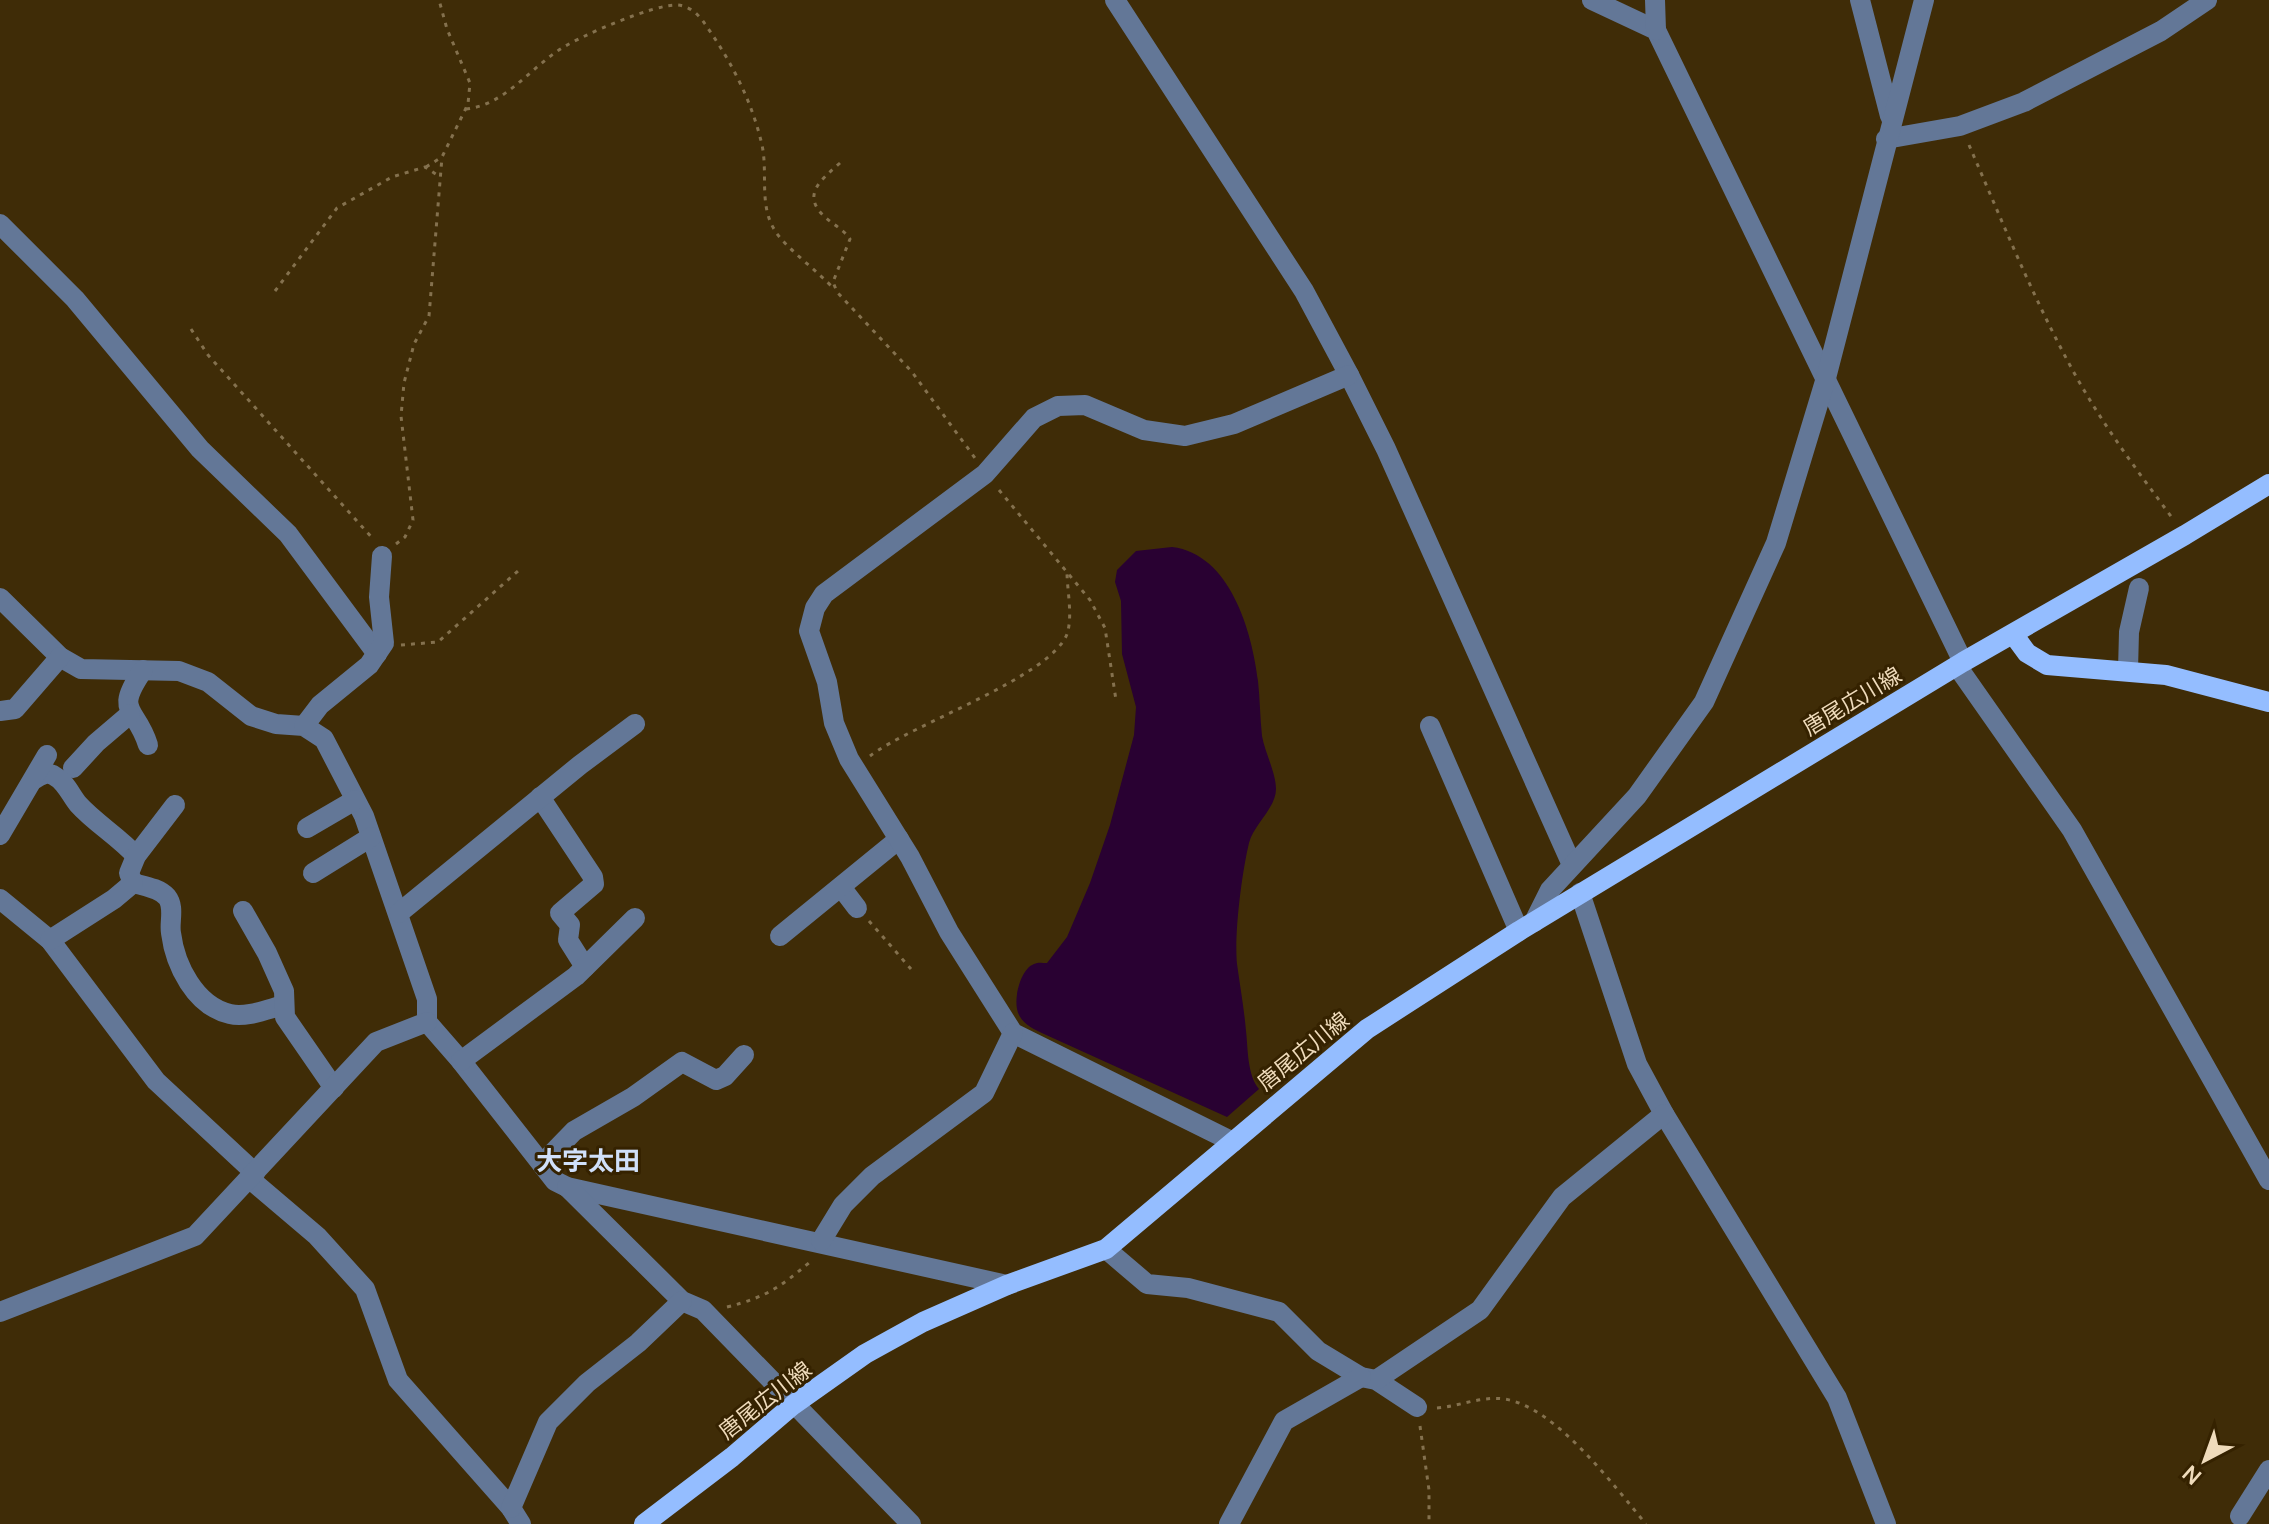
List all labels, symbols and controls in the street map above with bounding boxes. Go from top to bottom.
street label: 唐尾広川線 [1797,660,1907,742]
street label: 唐尾広川線 [1251,1005,1355,1097]
district label: 大字太田 [536,1142,640,1178]
street label: 唐尾広川線 [712,1354,818,1446]
north arrow [2165,1420,2245,1500]
text: N [2176,1459,2208,1492]

